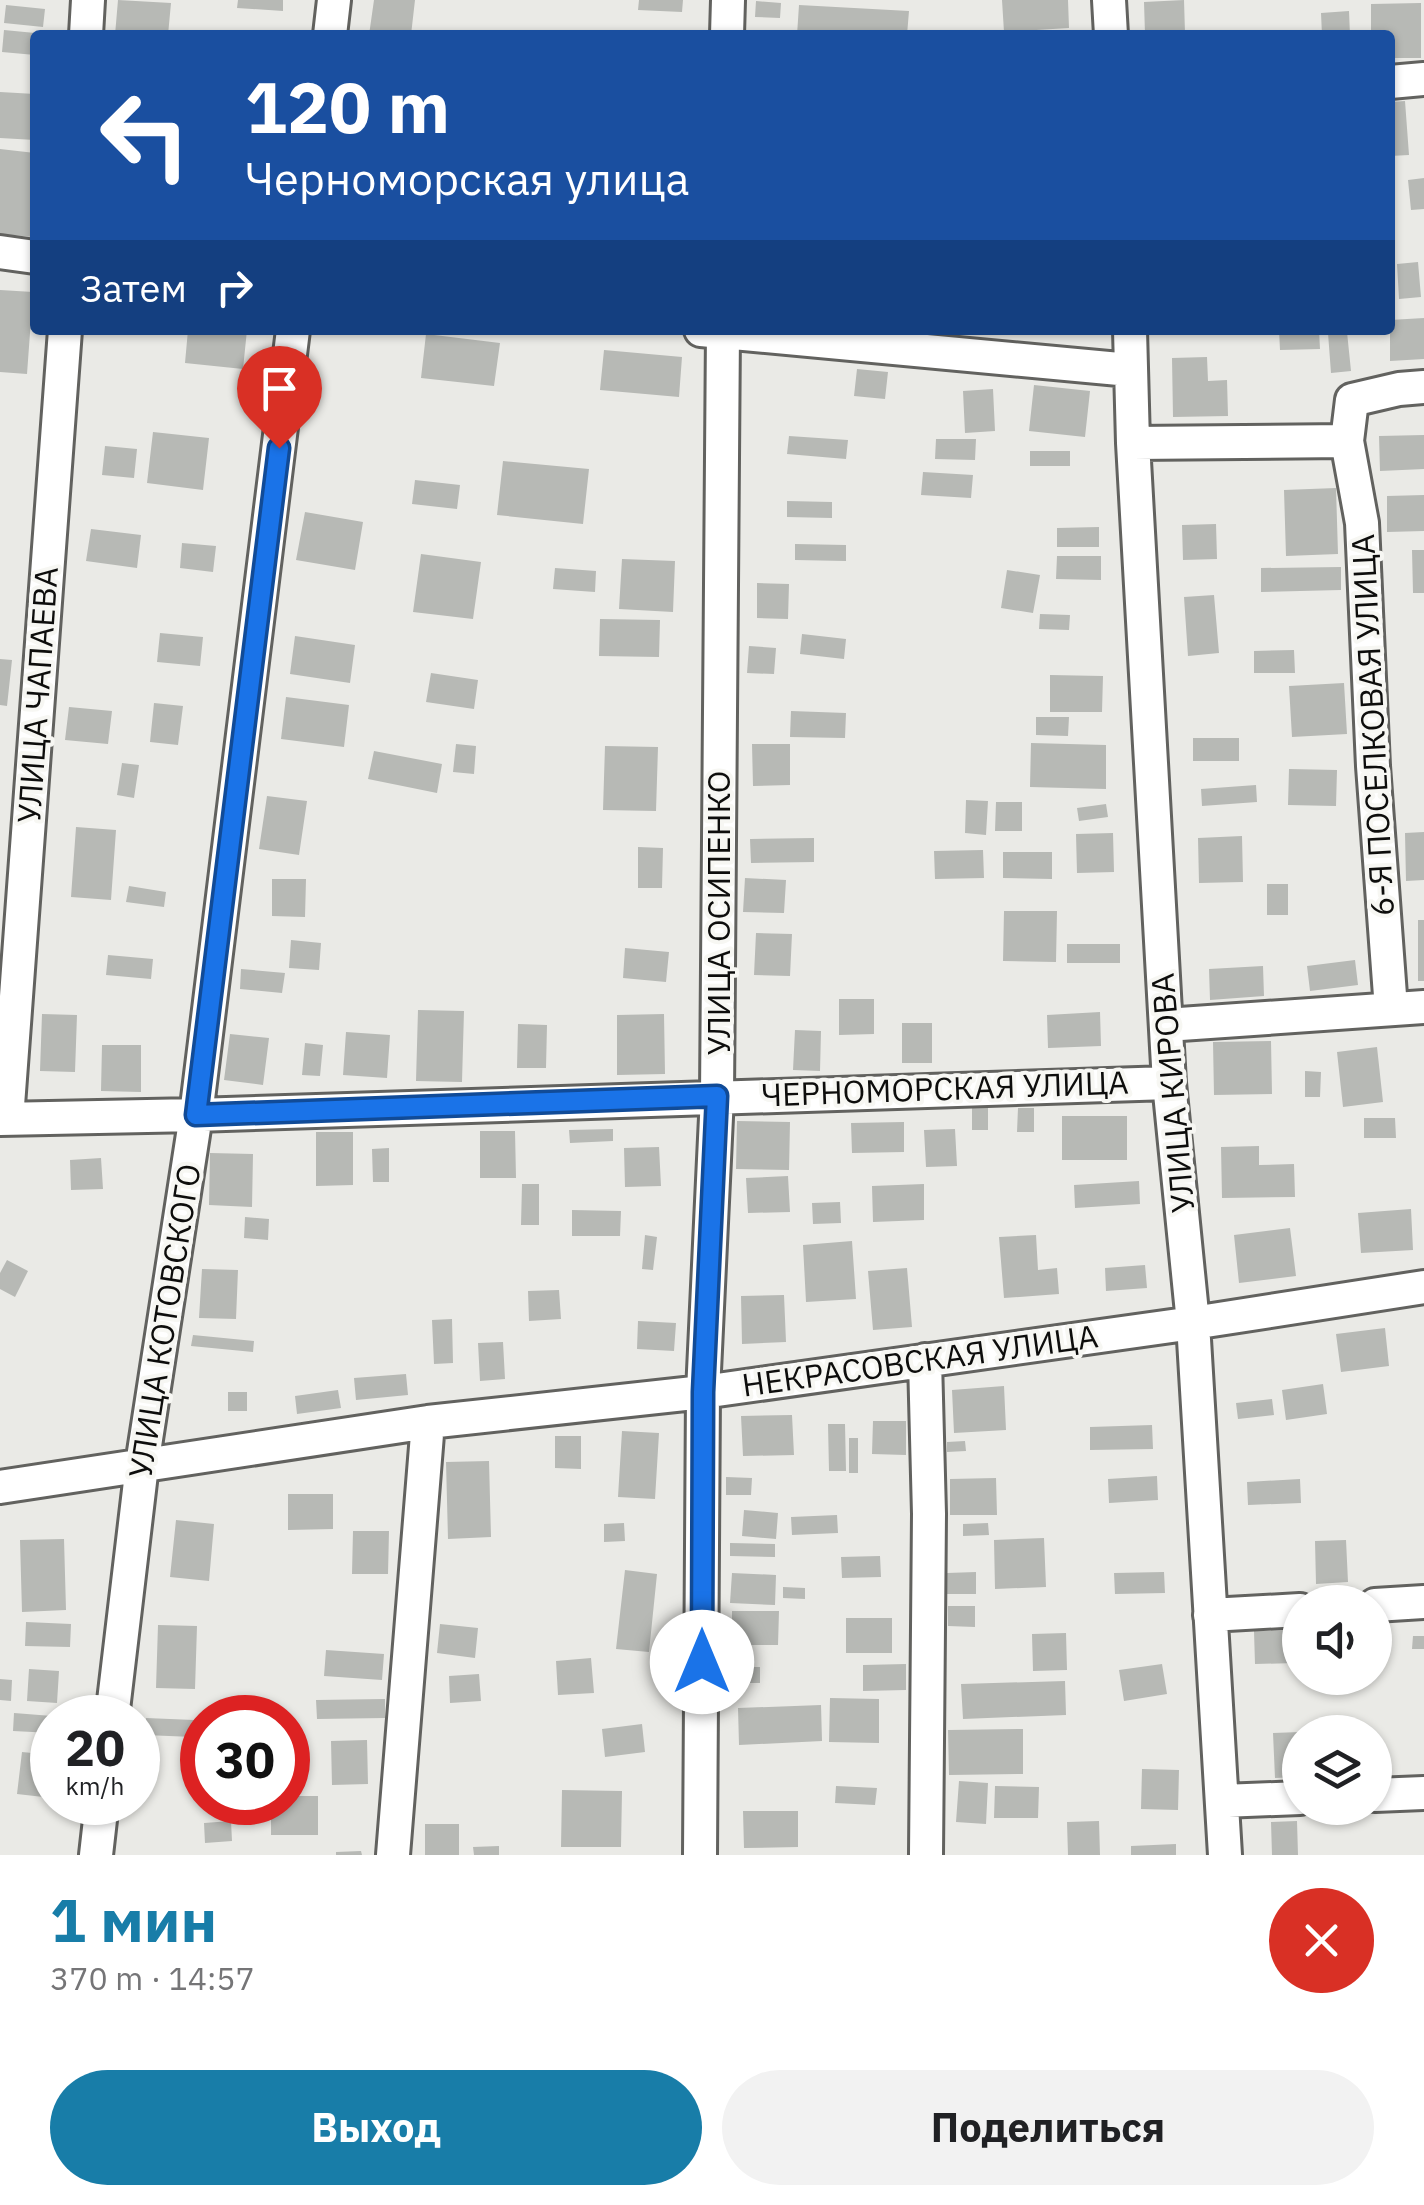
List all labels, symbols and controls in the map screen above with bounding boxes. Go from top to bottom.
text: 120 m [245,61,450,152]
icon: left [80,70,210,200]
text: Черноморская улица [245,149,689,207]
icon: right [207,260,262,315]
text: Затем [80,263,187,312]
pin [237,346,322,449]
icon: arrive [252,361,307,416]
street label: 6-Я ПОСЕЛКОВАЯ УЛИЦА [1341,533,1403,917]
street label: УЛИЦА ЧАПАЕВА [7,565,67,825]
street label: УЛИЦА ОСИПЕНКО [697,771,739,1056]
street label: УЛИЦА КИРОВА [1141,972,1203,1215]
street label: ЧЕРНОМОРСКАЯ УЛИЦА [761,1061,1129,1115]
street label: УЛИЦА КОТОВСКОГО [118,1161,210,1481]
street label: НЕКРАСОВСКАЯ УЛИЦА [739,1314,1100,1406]
map controls [1282,1585,1392,1825]
button: sound [1282,1585,1392,1695]
position arrow [650,1610,754,1714]
speed limit sign: 30 [180,1695,310,1825]
text: 20 [65,1715,125,1780]
button: layers [1282,1715,1392,1825]
text: km/h [66,1769,124,1802]
text: 1 мин [50,1880,217,1959]
button: close [1269,1888,1374,1993]
text: 370 m · 14:57 [50,1957,255,1999]
button: Выход [50,2070,702,2185]
button: Поделиться [722,2070,1374,2185]

